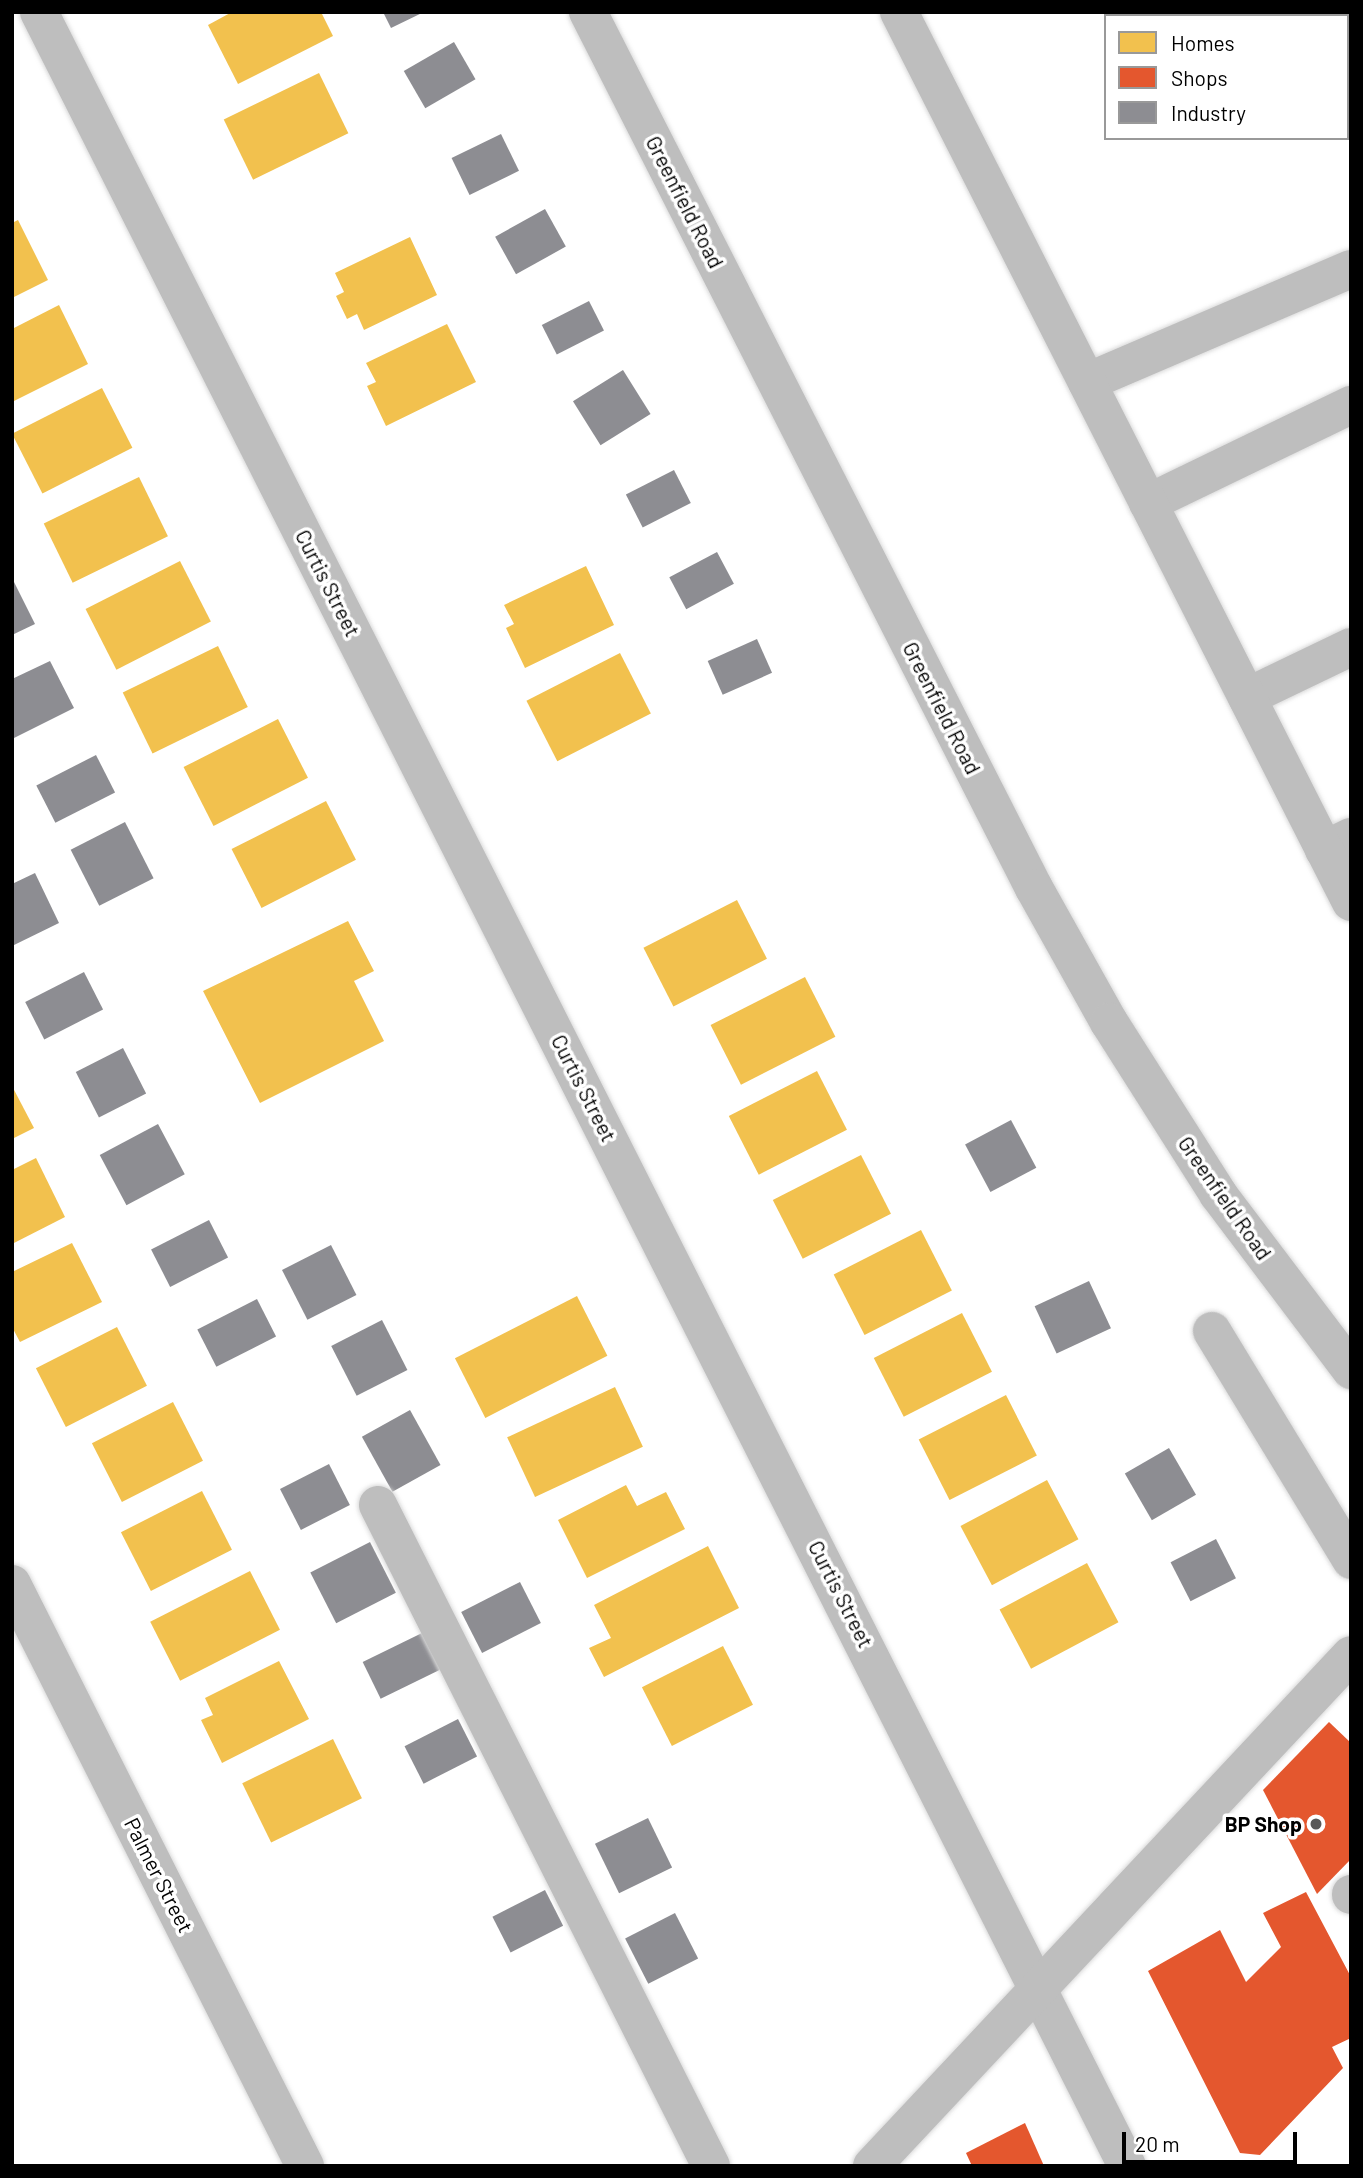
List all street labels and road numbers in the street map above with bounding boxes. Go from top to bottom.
street label: Greenfield Road [641,132,729,272]
street label: Curtis Street [290,525,366,641]
street label: Greenfield Road [898,638,986,778]
street label: Curtis Street [546,1030,622,1146]
street label: Greenfield Road [1173,1131,1277,1265]
street label: Curtis Street [803,1536,879,1652]
street label: Palmer Street [119,1813,199,1937]

